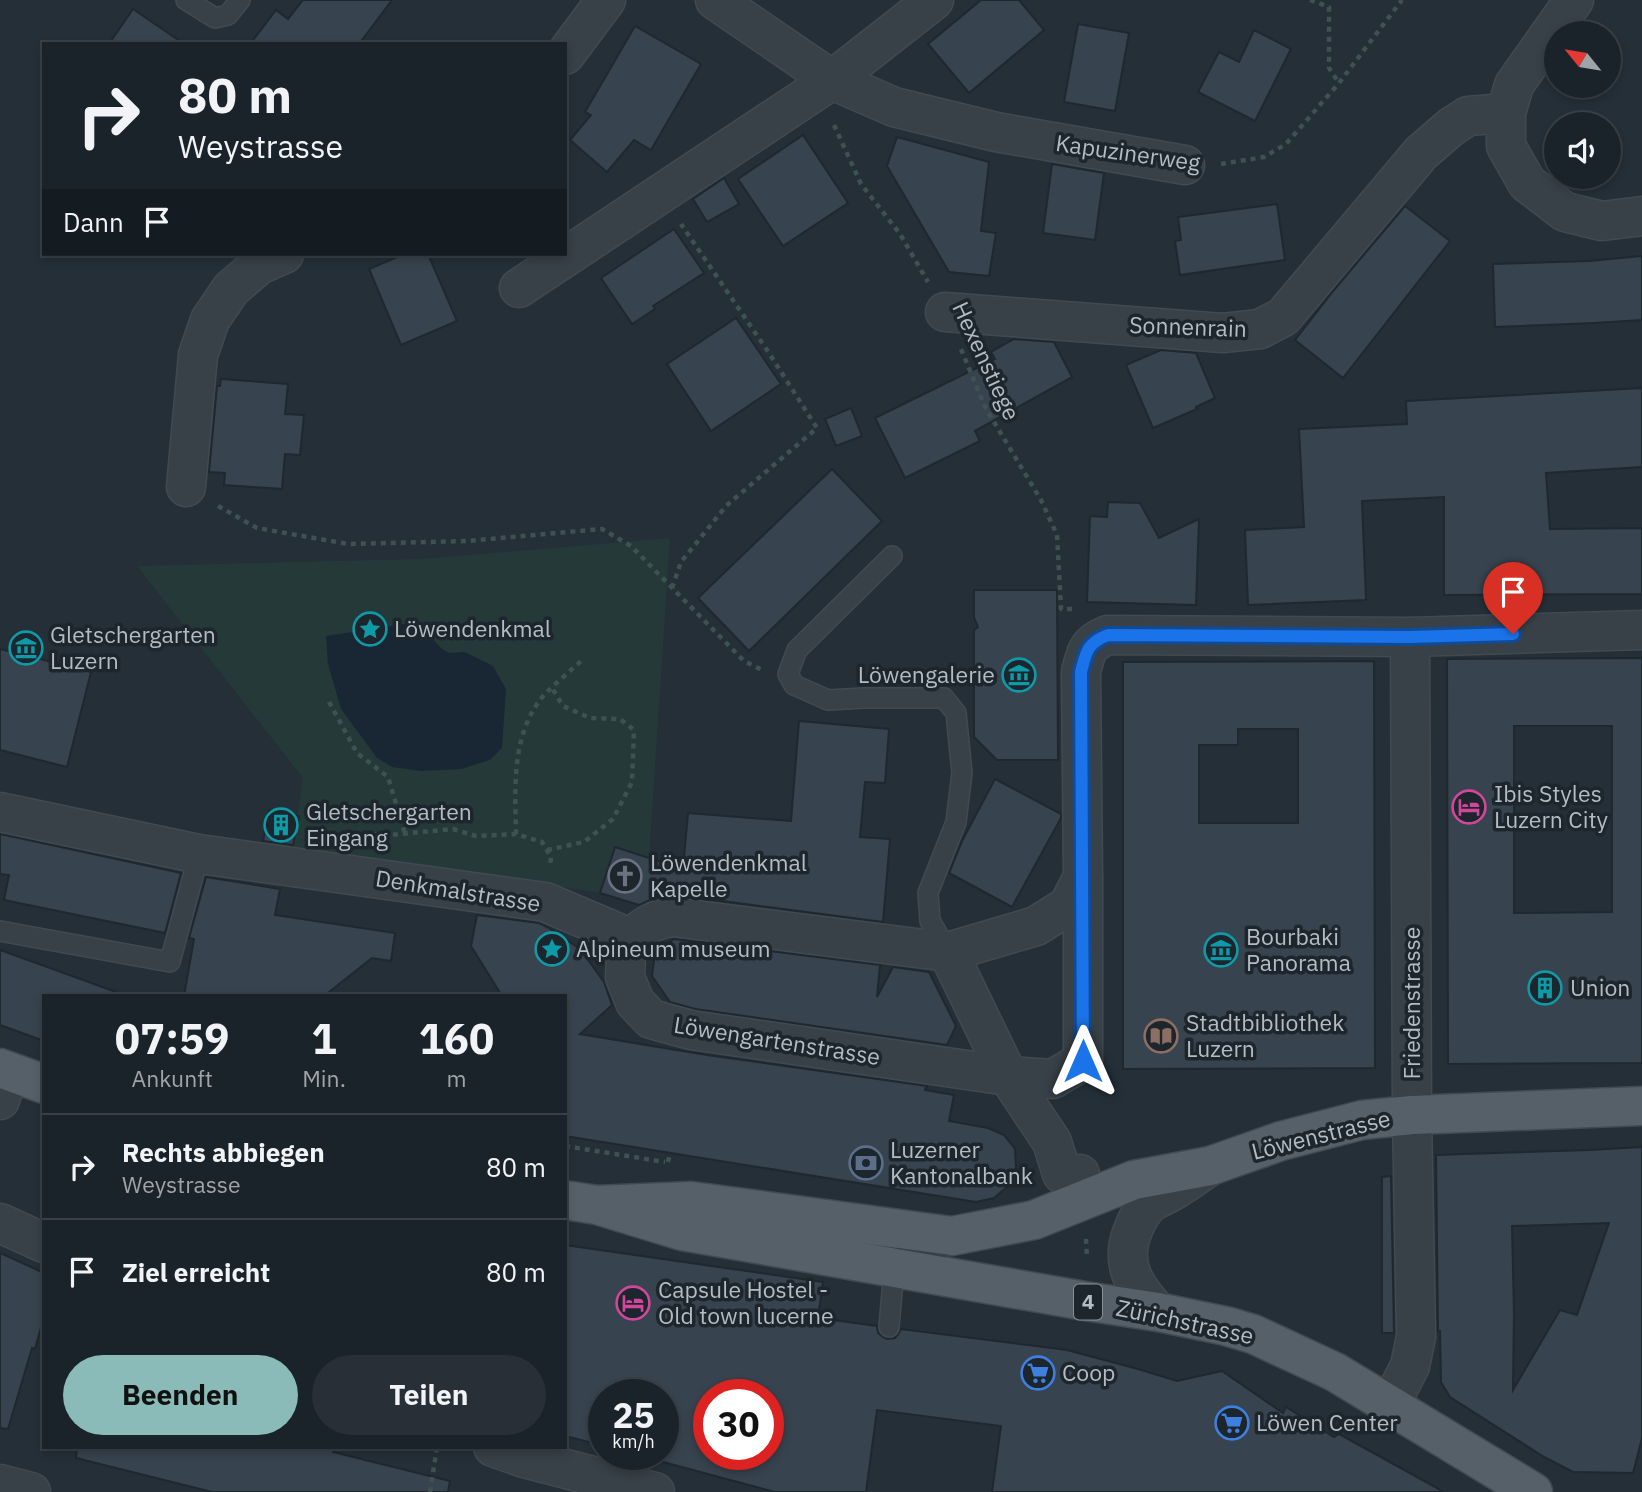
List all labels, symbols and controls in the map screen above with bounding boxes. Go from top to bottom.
north arrow [1544,21,1620,98]
map controls [1544,21,1621,189]
text: 80 m [178,63,292,126]
icon: right [63,70,154,161]
button: sound [1544,112,1621,189]
text: Weystrasse [178,125,343,167]
street label: Kapuzinerweg [1054,127,1202,177]
icon: arrive [138,203,176,241]
text: Dann [63,205,124,239]
street label: Hexenstiege [946,296,1028,425]
street label: Sonnenrain [1129,309,1247,343]
pin [1483,562,1543,634]
icon: arrive [1494,573,1532,611]
place icon: Löwendenkmal [351,610,389,648]
place label: Löwendenkmal [394,613,551,643]
place label: Gletschergarten Luzern [50,619,216,675]
museum icon: Gletschergarten Luzern [7,629,45,667]
museum icon: Löwengalerie [1000,656,1038,694]
place label: Löwengalerie [858,659,995,689]
place label: Ibis Styles Luzern City [1494,778,1608,834]
hotel icon: Ibis Styles Luzern City [1450,788,1488,826]
place label: Gletschergarten Eingang [306,796,472,852]
building icon: Gletschergarten Eingang [262,806,300,844]
place label: Löwendenkmal Kapelle [650,847,807,903]
church icon: Löwendenkmal Kapelle [606,857,644,895]
street label: Denkmalstrasse [374,862,543,918]
place label: Bourbaki Panorama [1246,921,1351,977]
street label: Friedenstrasse [1396,927,1426,1079]
place icon: Alpineum museum [533,930,571,968]
museum icon: Bourbaki Panorama [1202,931,1240,969]
place label: Alpineum museum [576,933,770,963]
building icon: Union [1526,969,1564,1007]
place label: Union [1570,972,1630,1002]
place label: Stadtbibliothek Luzern [1186,1007,1344,1063]
street label: Löwengartenstrasse [672,1009,882,1071]
text: 07:59 [115,1011,229,1066]
text: 1 [311,1011,337,1066]
text: 160 [419,1011,494,1066]
library icon: Stadtbibliothek Luzern [1142,1017,1180,1055]
position arrow [1046,1024,1120,1098]
text: Ankunft [131,1063,213,1093]
text: Min. [302,1063,346,1093]
text: m [446,1063,466,1093]
street label: Löwenstrasse [1248,1102,1393,1166]
place label: Luzerner Kantonalbank [890,1134,1033,1190]
text: Rechts abbiegen [122,1135,325,1169]
bank icon: Luzerner Kantonalbank [847,1144,885,1182]
icon: right [63,1148,101,1186]
text: 80 m [486,1150,546,1184]
text: Weystrasse [122,1169,241,1199]
icon: arrive [63,1253,101,1291]
text: Ziel erreicht [122,1255,270,1289]
text: 80 m [486,1255,546,1289]
place label: Capsule Hostel - Old town lucerne [658,1274,834,1330]
hotel icon: Capsule Hostel - Old town lucerne [614,1284,652,1322]
road number: 4 [1074,1284,1102,1320]
street label: Zürichstrasse [1114,1292,1257,1350]
supermarket icon: Coop [1019,1354,1057,1392]
button: Beenden [63,1355,298,1435]
button: Teilen [312,1355,546,1435]
place label: Coop [1062,1357,1115,1387]
speed limit sign: 30 [693,1379,784,1470]
text: 25 [612,1392,655,1438]
supermarket icon: Löwen Center [1213,1404,1251,1442]
place label: Löwen Center [1256,1407,1398,1437]
text: km/h [612,1430,655,1453]

